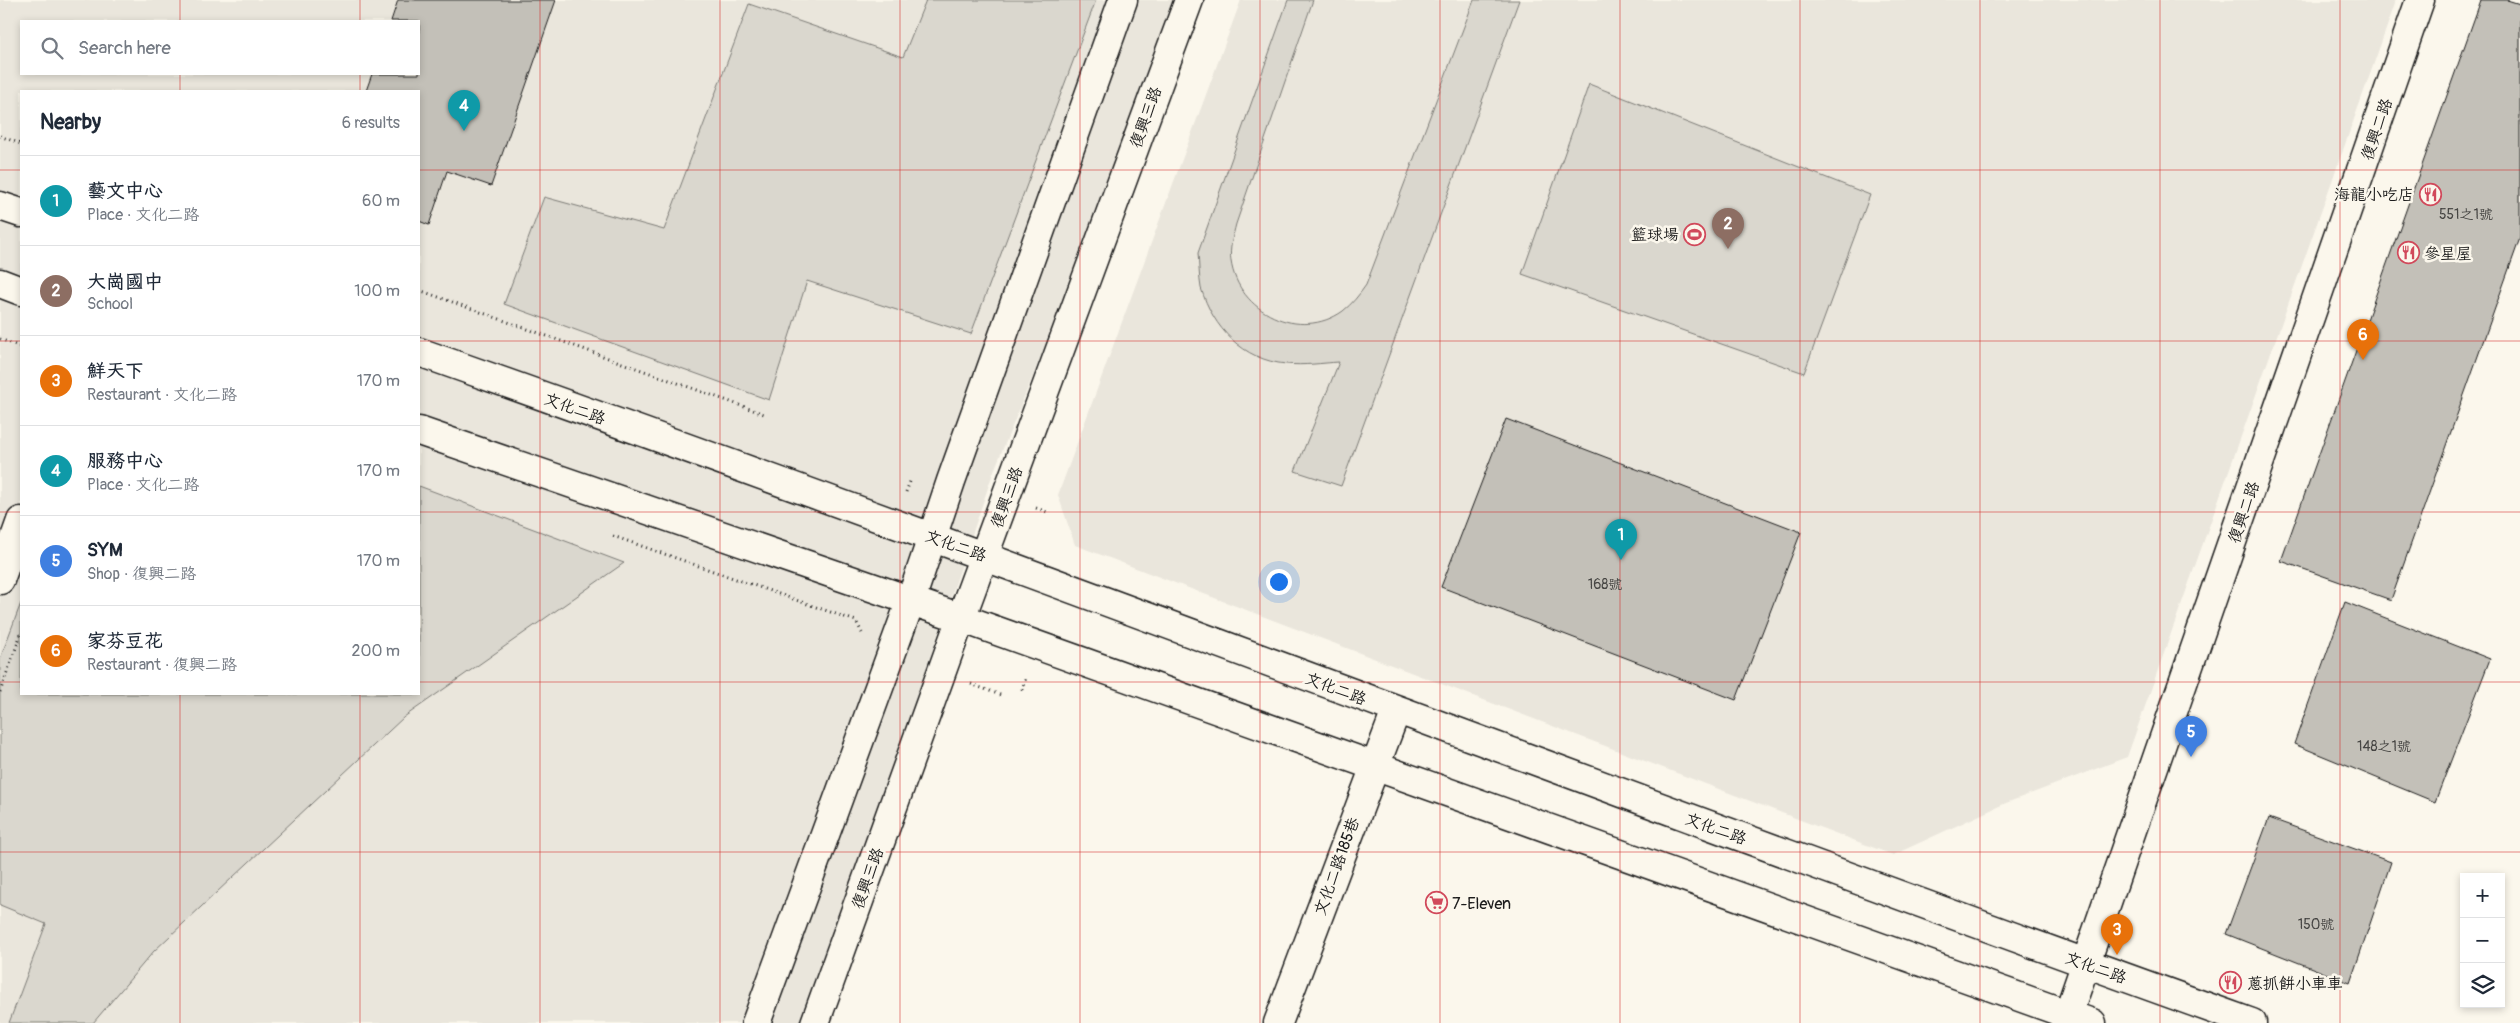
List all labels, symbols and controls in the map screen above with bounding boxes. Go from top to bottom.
search box [20,20,420,75]
icon: search [38,34,66,62]
text: Search here [78,36,171,60]
street label: 復興三路 [1126,84,1166,151]
pin: 4 [448,90,480,131]
street label: 復興二路 [2357,96,2397,163]
text: Nearby [40,109,101,136]
text: 6 results [342,113,400,133]
text: 藝文中心 [87,179,163,203]
restaurant icon: 海龍小吃店 [2418,182,2442,206]
place label: 海龍小吃店 [2334,185,2414,205]
text: 1 [53,191,59,211]
text: 60 m [362,191,400,211]
text: Place · 文化二路 [87,205,199,225]
house number: 551之1號 [2439,206,2493,223]
pin: 2 [1712,208,1744,249]
sports icon: 籃球場 [1683,222,1707,246]
place label: 籃球場 [1631,225,1679,245]
restaurant icon: 參星屋 [2396,241,2420,265]
place label: 參星屋 [2424,244,2472,264]
text: 大崗國中 [87,270,163,294]
text: 2 [52,281,60,301]
text: 100 m [354,281,400,301]
text: School [87,294,133,314]
pin: 6 [2347,319,2379,360]
text: 鮮天下 [87,359,144,383]
text: 3 [52,371,60,391]
text: 170 m [357,371,400,391]
text: Restaurant · 文化二路 [87,385,237,405]
street label: 文化二路 [541,389,608,429]
text: 服務中心 [87,449,163,473]
text: 4 [51,461,61,481]
text: 170 m [357,461,400,481]
street label: 復興三路 [987,464,1027,531]
text: Place · 文化二路 [87,475,199,495]
street label: 復興二路 [2224,479,2264,546]
pin: 1 [1605,519,1637,560]
street label: 文化二路 [922,526,989,566]
text: SYM [87,538,123,562]
text: 5 [52,551,60,571]
text: 170 m [357,551,400,571]
text: Shop · 復興二路 [87,564,196,584]
your location [1266,569,1292,595]
house number: 168號 [1588,576,1622,593]
text: 家芬豆花 [87,629,163,653]
text: 6 [51,641,61,661]
text: 200 m [352,641,400,661]
text: Restaurant · 復興二路 [87,655,237,675]
street label: 文化二路 [1302,668,1369,710]
pin: 5 [2175,716,2207,757]
house number: 148之1號 [2357,738,2411,755]
street label: 文化二路 [1682,809,1749,849]
street label: 文化二路185巷 [1310,815,1364,918]
street label: 復興三路 [848,845,888,912]
map controls [2460,873,2505,1008]
button: + [2460,873,2505,918]
supermarket icon: 7-Eleven [1424,891,1448,915]
place label: 7-Eleven [1452,894,1511,914]
pin: 3 [2101,914,2133,955]
house number: 150號 [2298,916,2334,933]
button: − [2460,918,2505,963]
street label: 文化二路 [2062,948,2129,988]
button: layers [2460,963,2505,1008]
restaurant icon: 蔥抓餅小車車 [2219,971,2243,995]
place label: 蔥抓餅小車車 [2247,974,2343,994]

